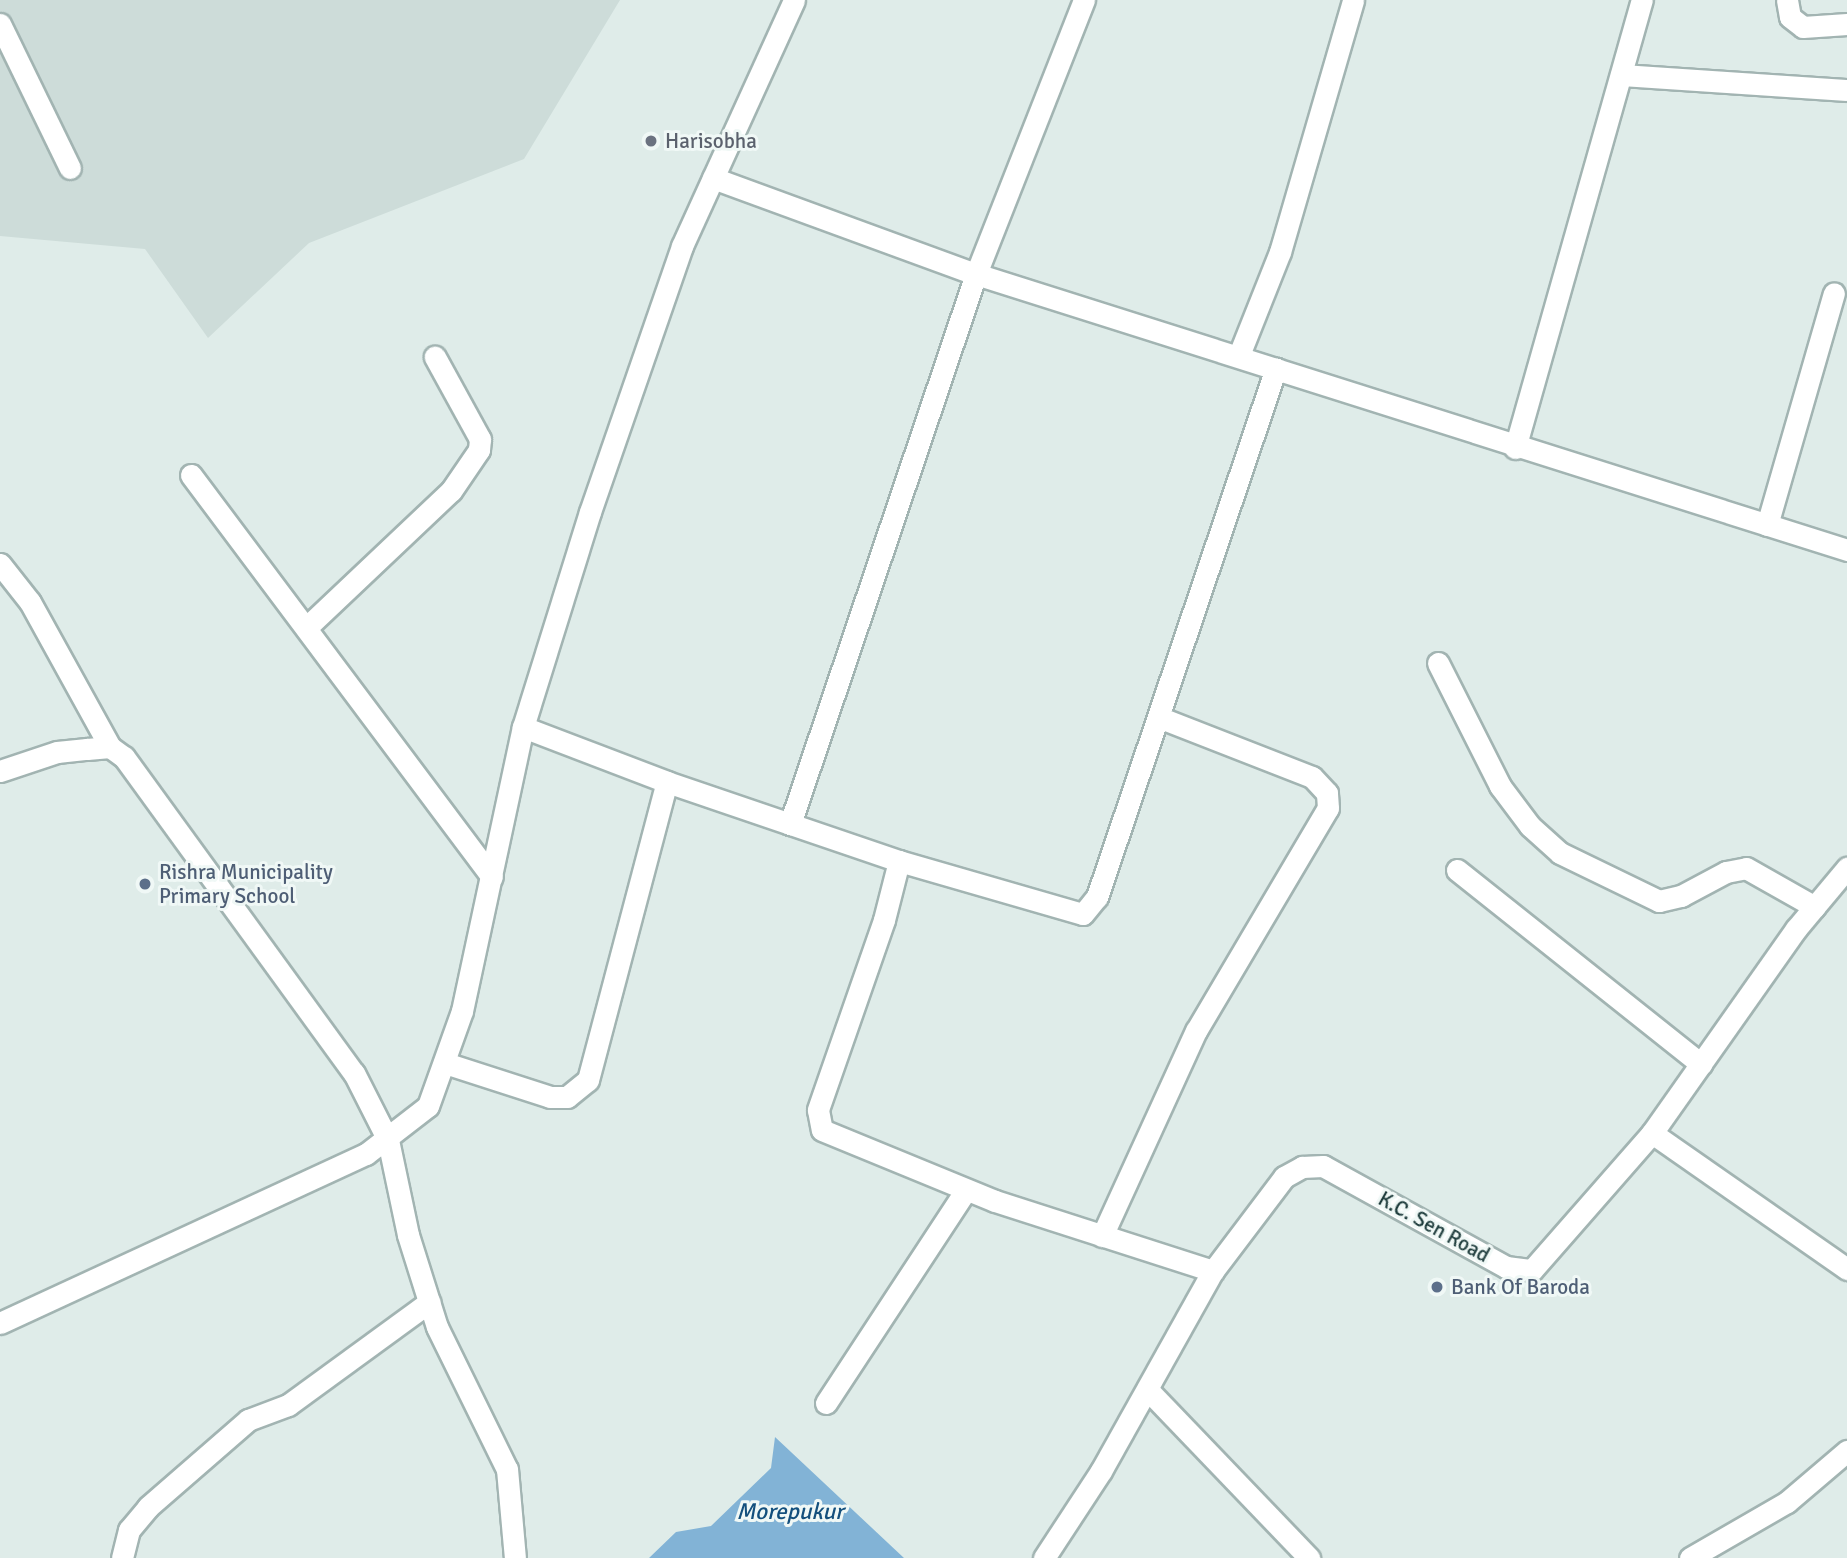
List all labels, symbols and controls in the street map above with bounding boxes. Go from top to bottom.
place label: Harisobha [665,128,757,154]
marker: Harisobha [643,133,659,149]
place label: Rishra Municipality Primary School [159,859,333,909]
marker: Rishra Municipality Primary School [137,876,153,892]
street label: K.C. Sen Road [1374,1186,1494,1268]
place label: Bank Of Baroda [1451,1274,1590,1300]
marker: Bank Of Baroda [1429,1279,1445,1295]
water label: Morepukur [736,1498,844,1526]

